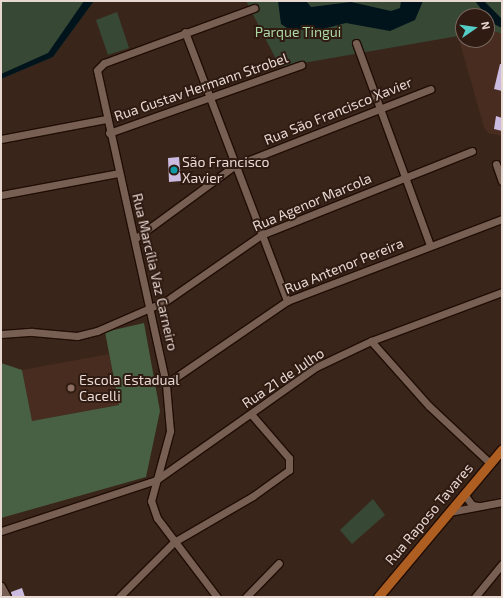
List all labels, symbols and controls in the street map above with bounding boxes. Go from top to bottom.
north arrow [455,8,495,48]
text: N [479,20,493,31]
park label: Parque Tingui [255,24,341,40]
street label: Rua Gustav Hermann Strobel [112,49,290,125]
street label: Rua São Francisco Xavier [261,74,415,148]
place label: São Francisco Xavier [182,154,269,186]
marker: São Francisco Xavier [169,165,179,175]
street label: Rua Agenor Marcola [250,169,374,235]
street label: Rua Marcília Vaz Carneiro [129,191,181,353]
street label: Rua Antenor Pereira [282,234,406,298]
street label: Rua 21 de Julho [239,344,327,412]
place label: Escola Estadual Cacelli [79,372,179,404]
marker: Escola Estadual Cacelli [66,383,76,393]
street label: Rua Raposo Tavares [382,460,476,568]

